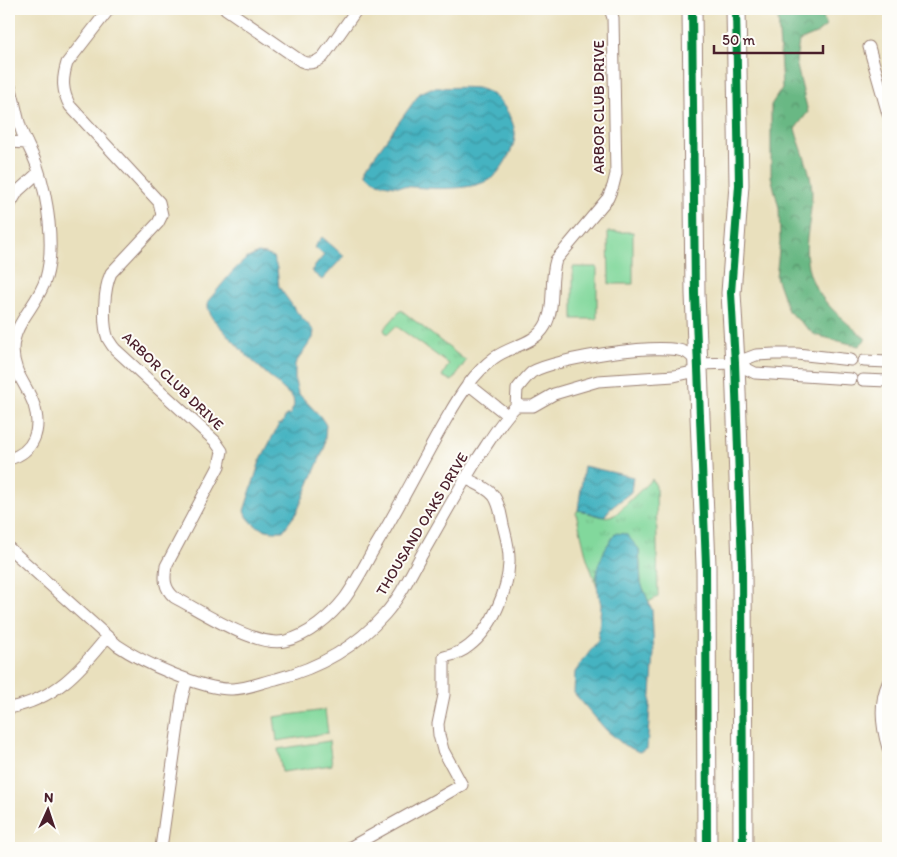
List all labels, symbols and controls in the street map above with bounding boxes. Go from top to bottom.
scale bar [714,22,823,54]
text: 50 m [722,31,755,49]
street label: ARBOR CLUB DRIVE [590,40,608,174]
street label: ARBOR CLUB DRIVE [119,328,227,434]
street label: THOUSAND OAKS DRIVE [372,449,472,599]
north arrow [22,784,72,834]
text: N [43,789,54,806]

